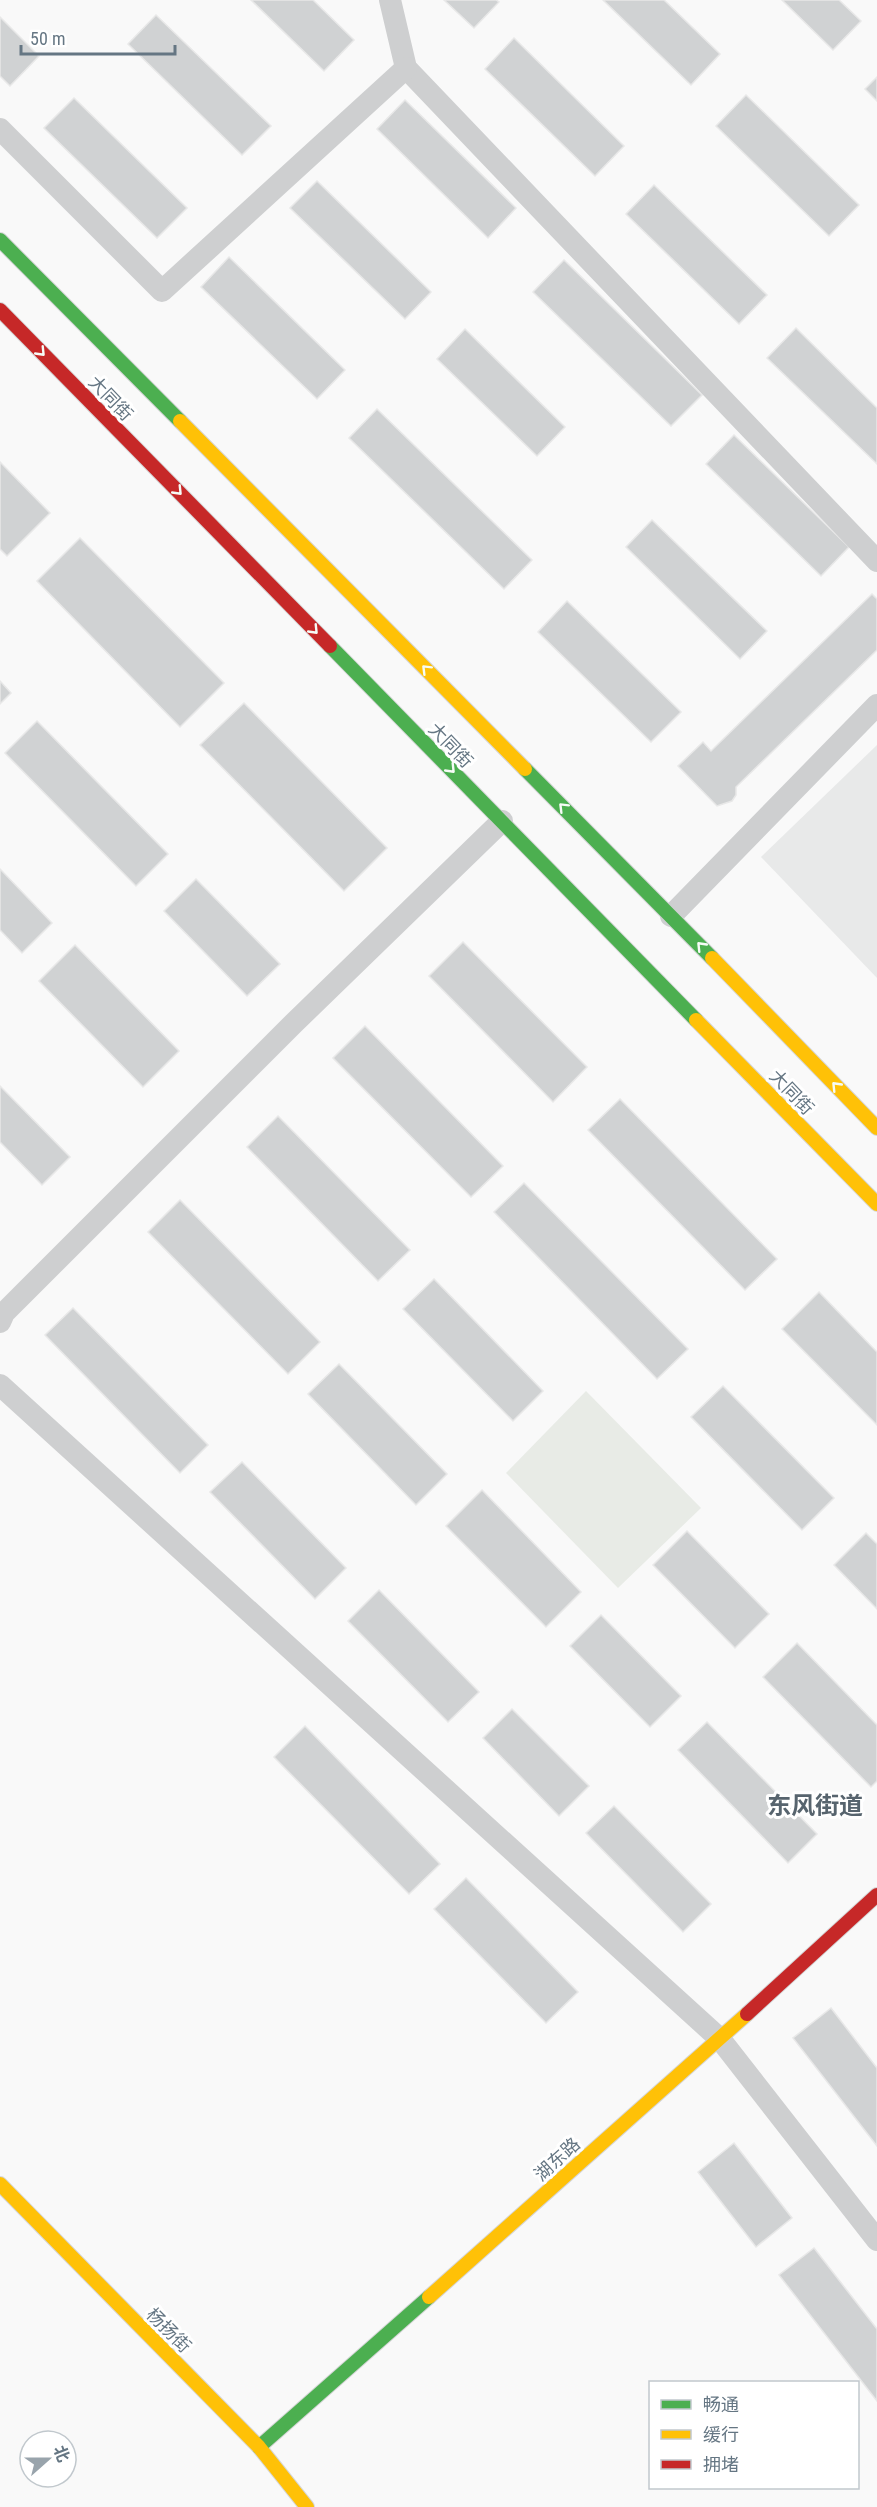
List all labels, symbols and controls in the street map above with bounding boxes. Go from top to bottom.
scale bar [21,18,176,56]
text: 50 m [30,28,65,49]
one-way arrow [34,345,45,355]
street label: 大同街 [85,371,137,425]
one-way arrow [170,484,181,495]
one-way arrow [307,624,318,634]
one-way arrow [422,665,433,675]
street label: 大同街 [425,718,477,772]
one-way arrow [443,762,454,773]
one-way arrow [560,804,571,815]
one-way arrow [697,942,708,953]
street label: 大同街 [766,1065,818,1119]
one-way arrow [833,1082,844,1093]
district label: 东风街道 [767,1792,863,1820]
street label: 湖东路 [530,2133,584,2185]
street label: 杨扬街 [142,2303,196,2357]
legend [649,2381,859,2489]
text: 畅通 [703,2394,739,2415]
text: 缓行 [703,2424,739,2445]
north arrow [18,2429,78,2489]
text: 北 [50,2443,73,2465]
text: 拥堵 [703,2454,739,2475]

